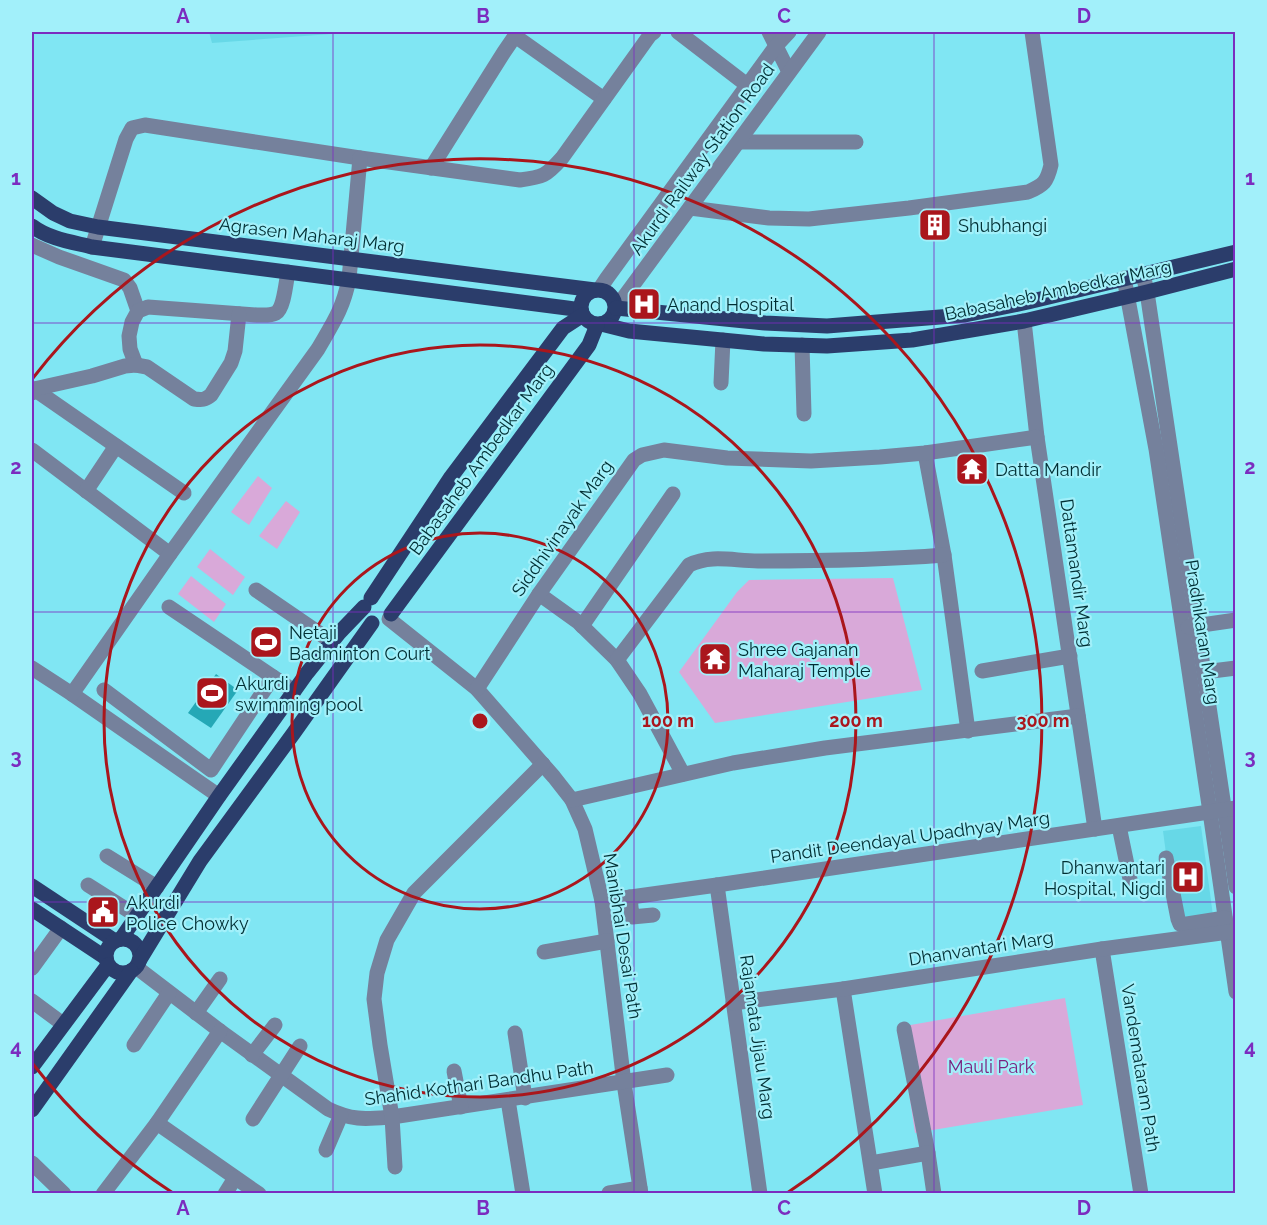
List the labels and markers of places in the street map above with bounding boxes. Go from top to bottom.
building icon: Shubhangi [917,207,953,243]
place label: Shubhangi [958,215,1047,236]
hospital icon: Anand Hospital [626,286,662,322]
place label: Anand Hospital [667,294,794,315]
temple icon: Datta Mandir [954,451,990,487]
place label: Datta Mandir [995,459,1102,480]
place label: Netaji Badminton Court [289,622,431,664]
sports icon: Netaji Badminton Court [248,624,284,660]
place label: Shree Gajanan Maharaj Temple [738,639,871,681]
temple icon: Shree Gajanan Maharaj Temple [697,641,733,677]
place label: Akurdi swimming pool [235,673,363,715]
sports icon: Akurdi swimming pool [194,675,230,711]
centre of rings [470,711,490,731]
place label: Dhanwantari Hospital, Nigdi [1044,857,1165,899]
hospital icon: Dhanwantari Hospital, Nigdi [1170,859,1206,895]
place label: Akurdi Police Chowky [126,892,249,934]
public building icon: Akurdi Police Chowky [85,894,121,930]

